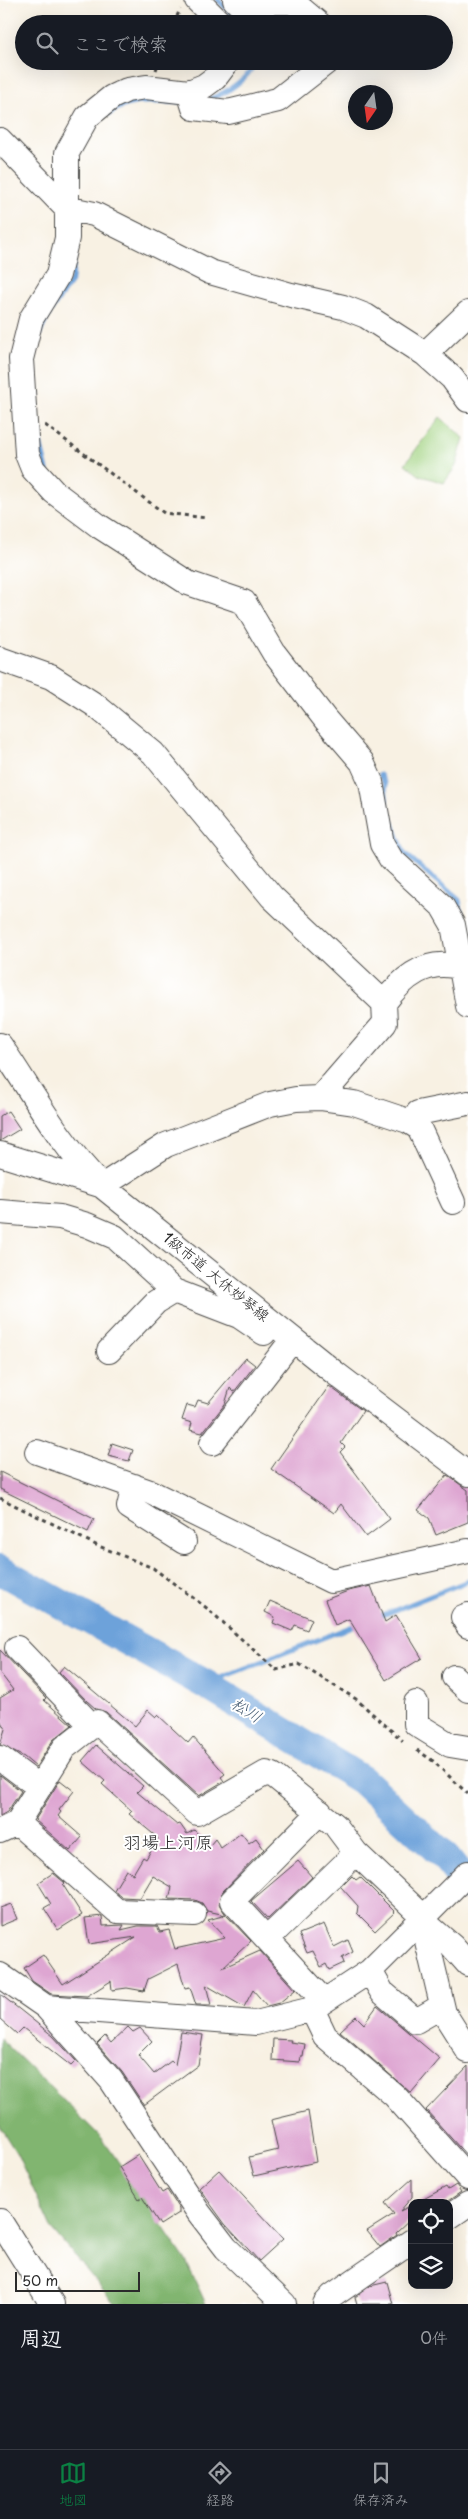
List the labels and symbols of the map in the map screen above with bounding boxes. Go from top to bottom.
north arrow [348,85,393,130]
street label: 1級市道 大休妙琴線 [159,1225,275,1326]
water label: 松川 [228,1690,267,1728]
district label: 羽場上河原 [123,1828,213,1855]
scale bar [15,2269,140,2292]

